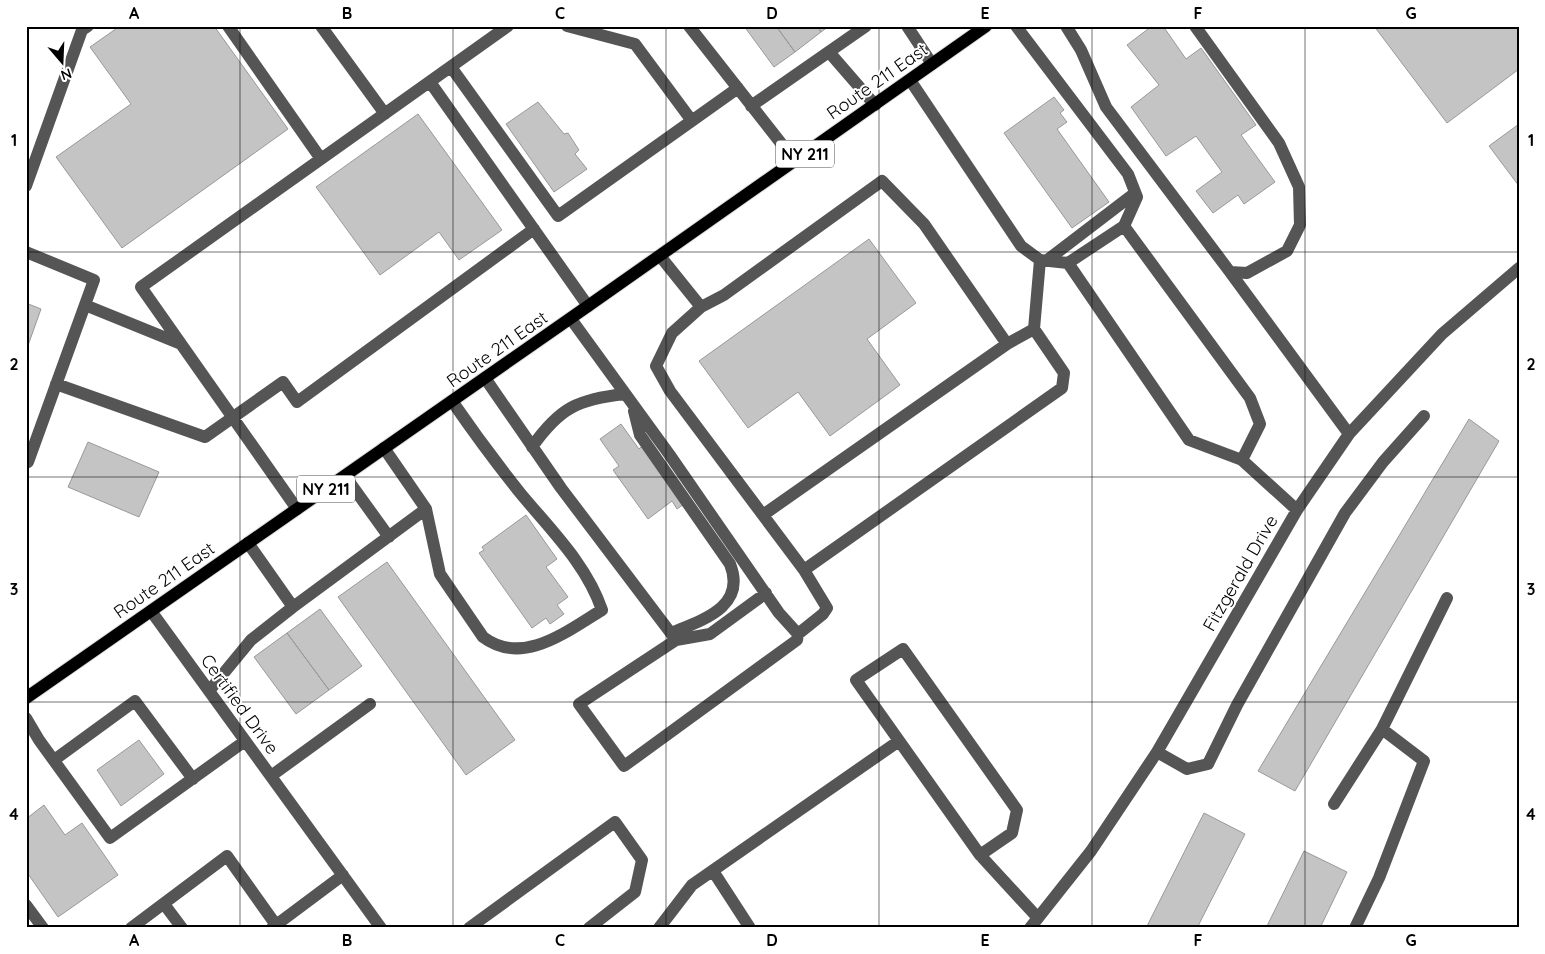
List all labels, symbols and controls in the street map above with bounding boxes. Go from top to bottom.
text: A [129,3,140,23]
text: B [342,3,352,23]
text: C [555,3,565,23]
text: D [766,3,778,23]
text: E [980,3,990,23]
text: F [1194,3,1203,23]
text: G [1405,3,1417,23]
north arrow [38,38,88,88]
street label: Route 211 East [822,38,932,124]
text: N [58,64,74,84]
text: 1 [11,130,17,150]
text: 1 [1528,130,1534,150]
road number: NY 211 [776,140,834,168]
street label: Route 211 East [442,306,552,392]
text: 2 [9,354,19,374]
text: 2 [1526,354,1536,374]
road number: NY 211 [297,476,355,502]
street label: Fitzgerald Drive [1197,511,1283,635]
street label: Route 211 East [109,537,219,623]
text: 3 [10,579,18,599]
text: 3 [1527,579,1535,599]
street label: Certified Drive [196,649,284,759]
text: 4 [9,804,19,824]
text: 4 [1526,804,1536,824]
text: A [129,930,140,950]
text: B [342,930,352,950]
text: C [555,930,565,950]
text: D [766,930,778,950]
text: E [980,930,990,950]
text: F [1194,930,1203,950]
text: G [1405,930,1417,950]

